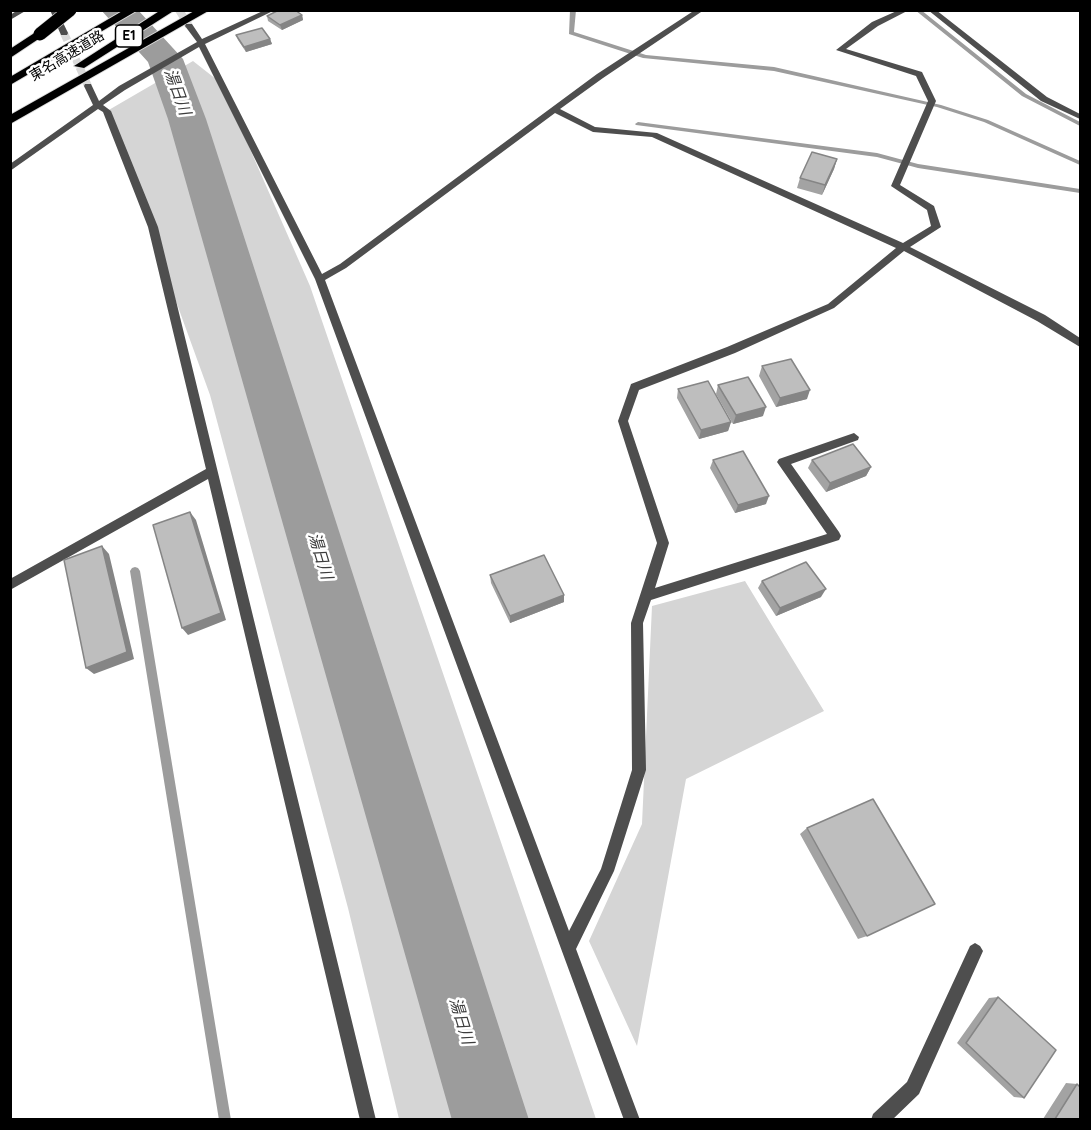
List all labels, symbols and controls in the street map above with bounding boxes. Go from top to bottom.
road number: E1 [116,25,142,47]
street label: 東名高速道路 [27,27,107,85]
water label: 湯日川 [160,66,194,118]
water label: 湯日川 [304,530,336,582]
water label: 湯日川 [445,995,477,1047]

